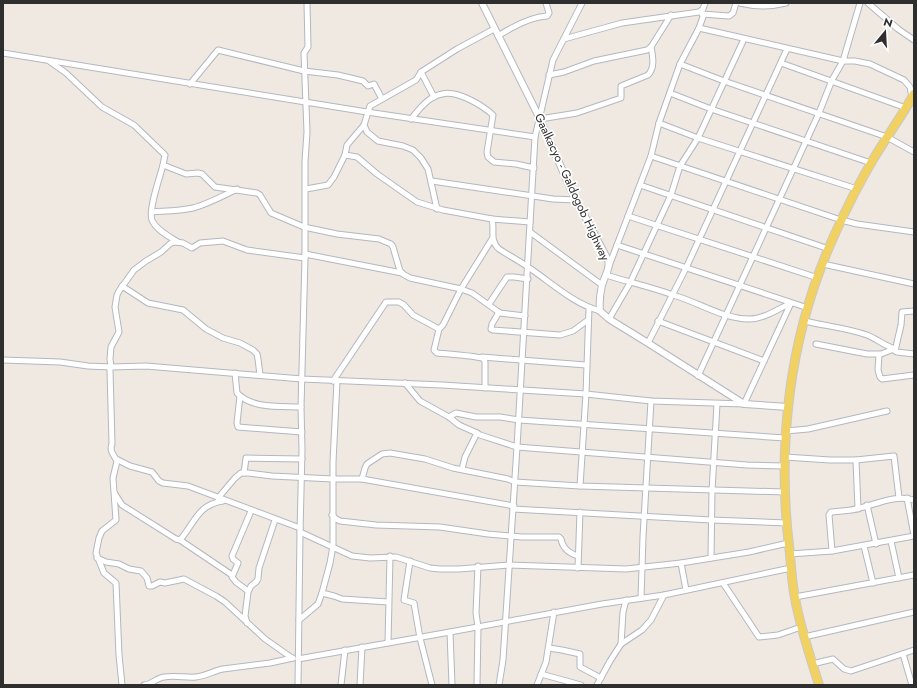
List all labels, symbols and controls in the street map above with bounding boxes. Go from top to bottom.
north arrow [865,12,905,52]
text: N [881,14,895,31]
street label: Gaalkacyo - Galdogob Highway [530,110,614,264]

